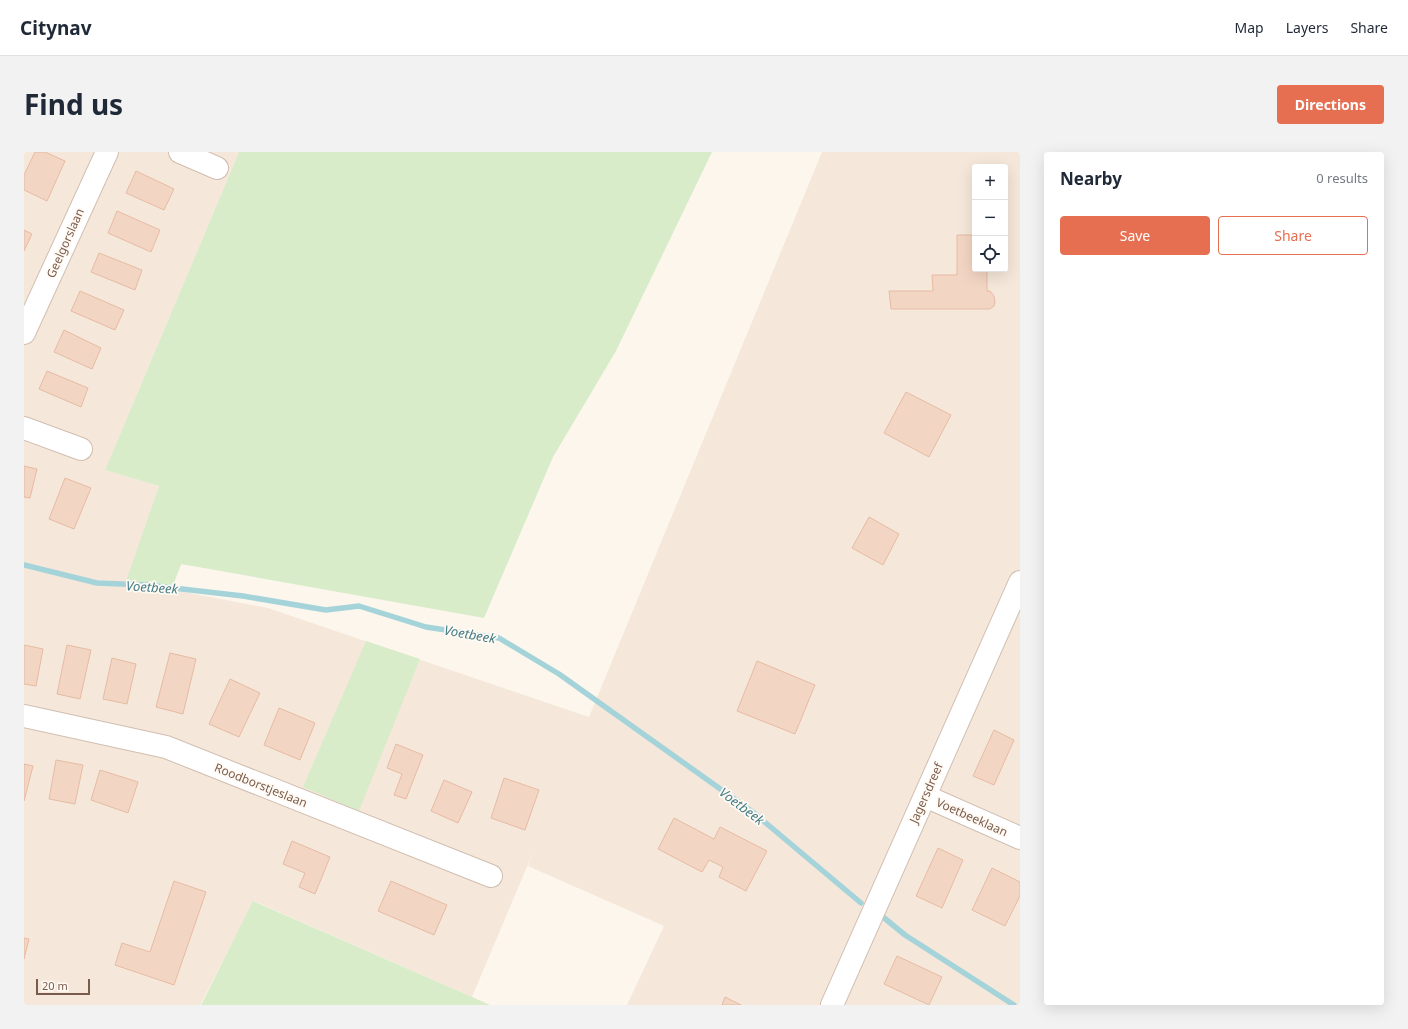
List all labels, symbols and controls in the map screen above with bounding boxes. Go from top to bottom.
text: Citynav [20,15,92,41]
text: Map [1235,18,1264,37]
text: Layers [1286,18,1328,37]
text: Share [1350,18,1388,37]
text: Find us [24,85,123,123]
button: Directions [1277,85,1384,124]
map controls [972,164,1008,272]
button: + [972,164,1008,200]
text: Nearby [1060,167,1122,190]
text: 0 results [1316,169,1368,187]
button: − [972,200,1008,236]
street label: Geelgorslaan [42,205,88,281]
button: Save [1060,216,1210,255]
button: Share [1218,216,1368,255]
button: locate [972,236,1008,272]
water label: Voetbeek [125,576,179,598]
water label: Voetbeek [443,621,498,647]
street label: Roodborstjeslaan [212,759,310,811]
street label: Jagersdreef [905,759,947,827]
water label: Voetbeek [716,783,769,829]
street label: Voetbeeklaan [934,794,1010,840]
scale bar [36,977,90,996]
text: 20 m [42,978,68,993]

